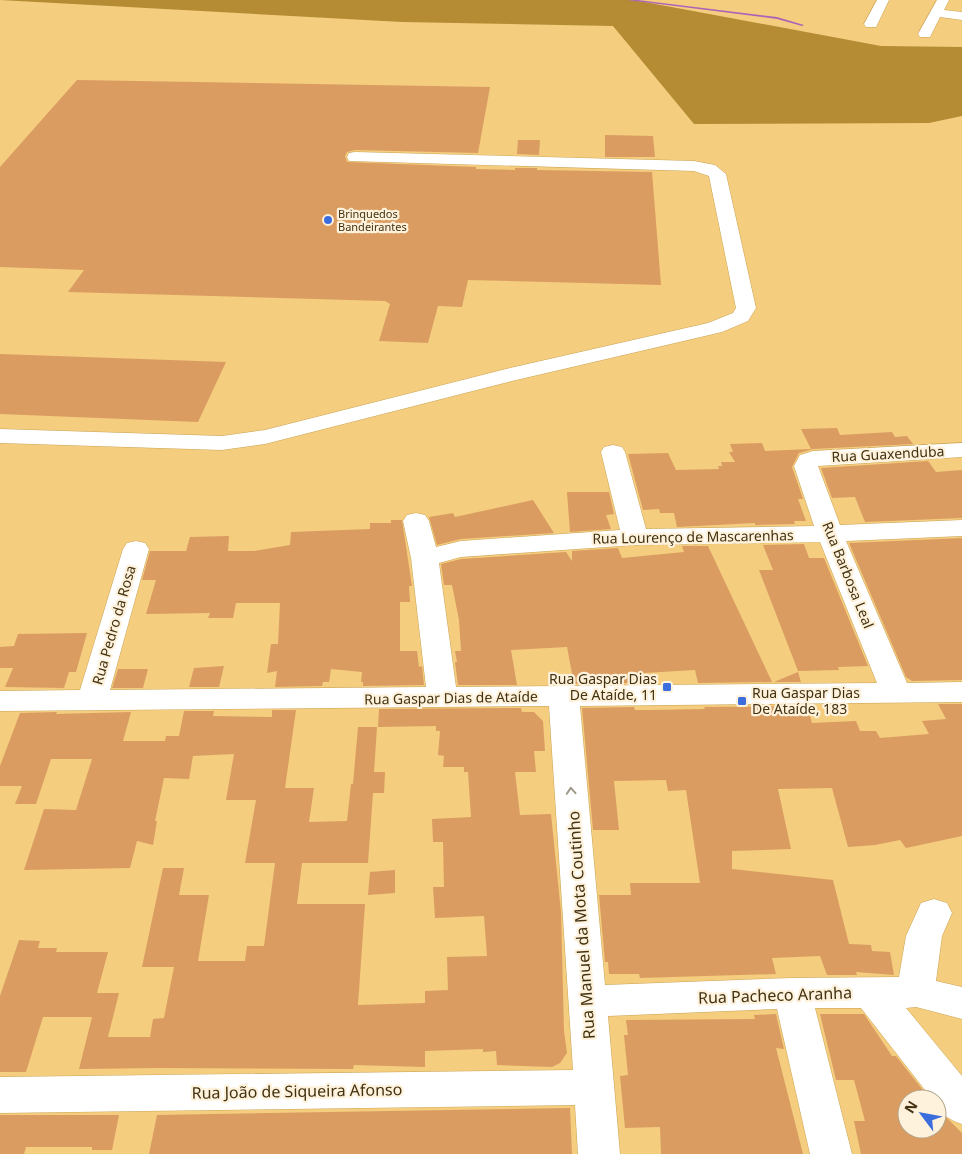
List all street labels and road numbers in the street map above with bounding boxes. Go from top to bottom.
street label: Rua Guaxenduba [831,441,945,466]
street label: Rua Barbosa Leal [818,519,879,631]
street label: Rua Lourenço de Mascarenhas [592,525,794,548]
street label: Rua Pedro da Rosa [87,563,140,687]
street label: Rua Gaspar Dias de Ataíde [364,686,538,709]
street label: Rua Manuel da Mota Coutinho [562,810,600,1040]
street label: Rua Pacheco Aranha [698,981,852,1009]
street label: Rua João de Siqueira Afonso [191,1078,403,1104]

